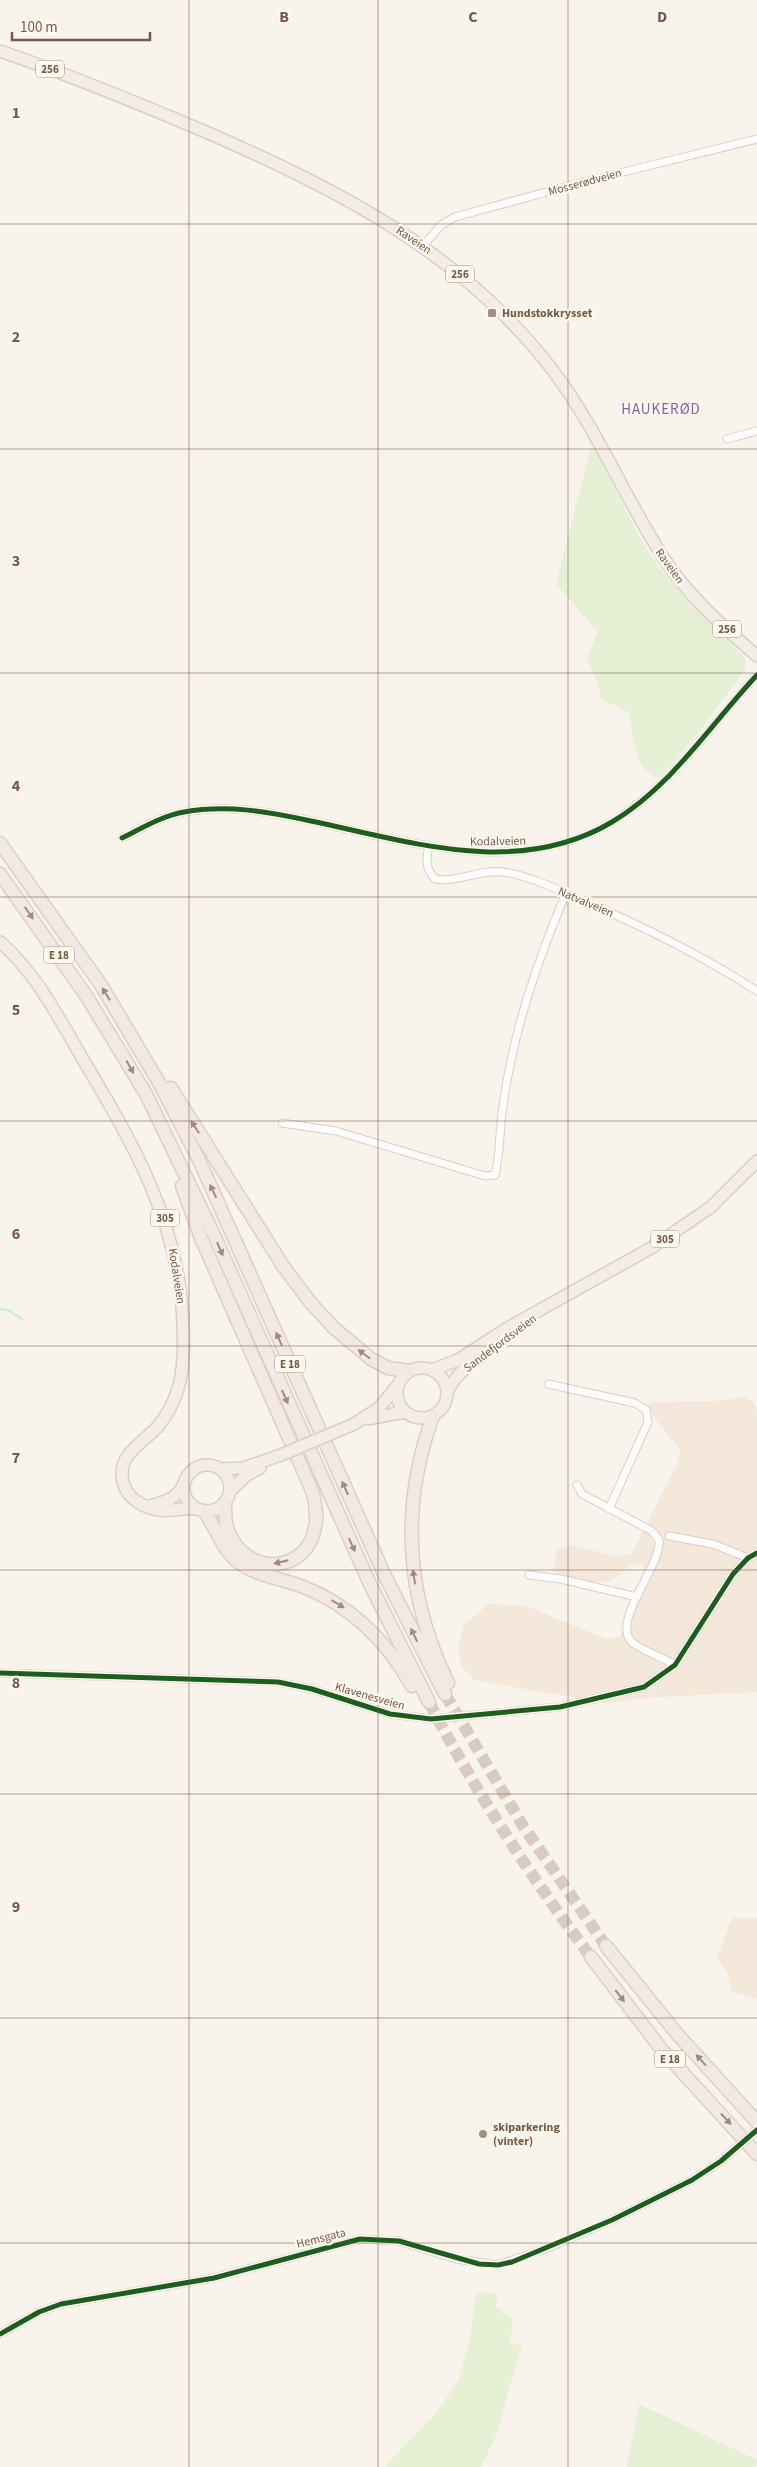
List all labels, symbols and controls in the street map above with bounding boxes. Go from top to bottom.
text: B [279,6,289,28]
text: C [468,6,478,28]
text: D [657,6,667,28]
scale bar [12,10,150,42]
text: 100 m [20,17,58,38]
road number: 256 [36,61,64,78]
text: 1 [12,102,20,124]
street label: Mosserødveien [547,165,624,200]
street label: Raveien [392,222,435,259]
road number: 256 [446,266,474,282]
place label: Hundstokkrysset [502,305,593,322]
marker: Hundstokkrysset [486,307,498,319]
text: 2 [12,326,20,348]
district label: HAUKERØD [621,399,701,420]
street label: Raveien [651,545,688,587]
text: 3 [12,550,20,572]
road number: 256 [713,620,741,638]
text: 4 [12,775,21,797]
street label: Kodalveien [470,833,526,850]
street label: Natvalveien [555,883,616,922]
one-way arrow [24,906,34,920]
road number: E 18 [44,946,74,964]
one-way arrow [102,988,111,1001]
text: 5 [12,999,20,1021]
one-way arrow [126,1059,134,1074]
one-way arrow [190,1121,199,1134]
one-way arrow [209,1184,217,1198]
road number: 305 [151,1210,179,1226]
text: 6 [12,1223,20,1245]
road number: 305 [651,1230,679,1248]
one-way arrow [216,1242,224,1256]
street label: Kodalveien [164,1247,189,1305]
street label: Sandefjordsveien [460,1310,540,1376]
one-way arrow [275,1332,283,1346]
one-way arrow [358,1349,371,1360]
road number: E 18 [275,1356,305,1372]
one-way arrow [282,1390,290,1404]
text: 7 [12,1447,20,1469]
one-way arrow [341,1481,349,1495]
one-way arrow [348,1538,356,1552]
one-way arrow [273,1559,289,1567]
one-way arrow [410,1569,418,1585]
one-way arrow [332,1600,345,1609]
one-way arrow [410,1628,418,1642]
text: 8 [12,1672,20,1694]
street label: Klavenesveien [333,1678,407,1715]
text: 9 [12,1896,20,1918]
one-way arrow [615,1989,626,2002]
road number: E 18 [655,2050,685,2068]
one-way arrow [695,2055,707,2067]
one-way arrow [720,2113,732,2125]
place label: skiparkering (vinter) [493,2119,560,2150]
marker: skiparkering (vinter) [477,2128,489,2140]
street label: Hemsgata [295,2224,348,2253]

